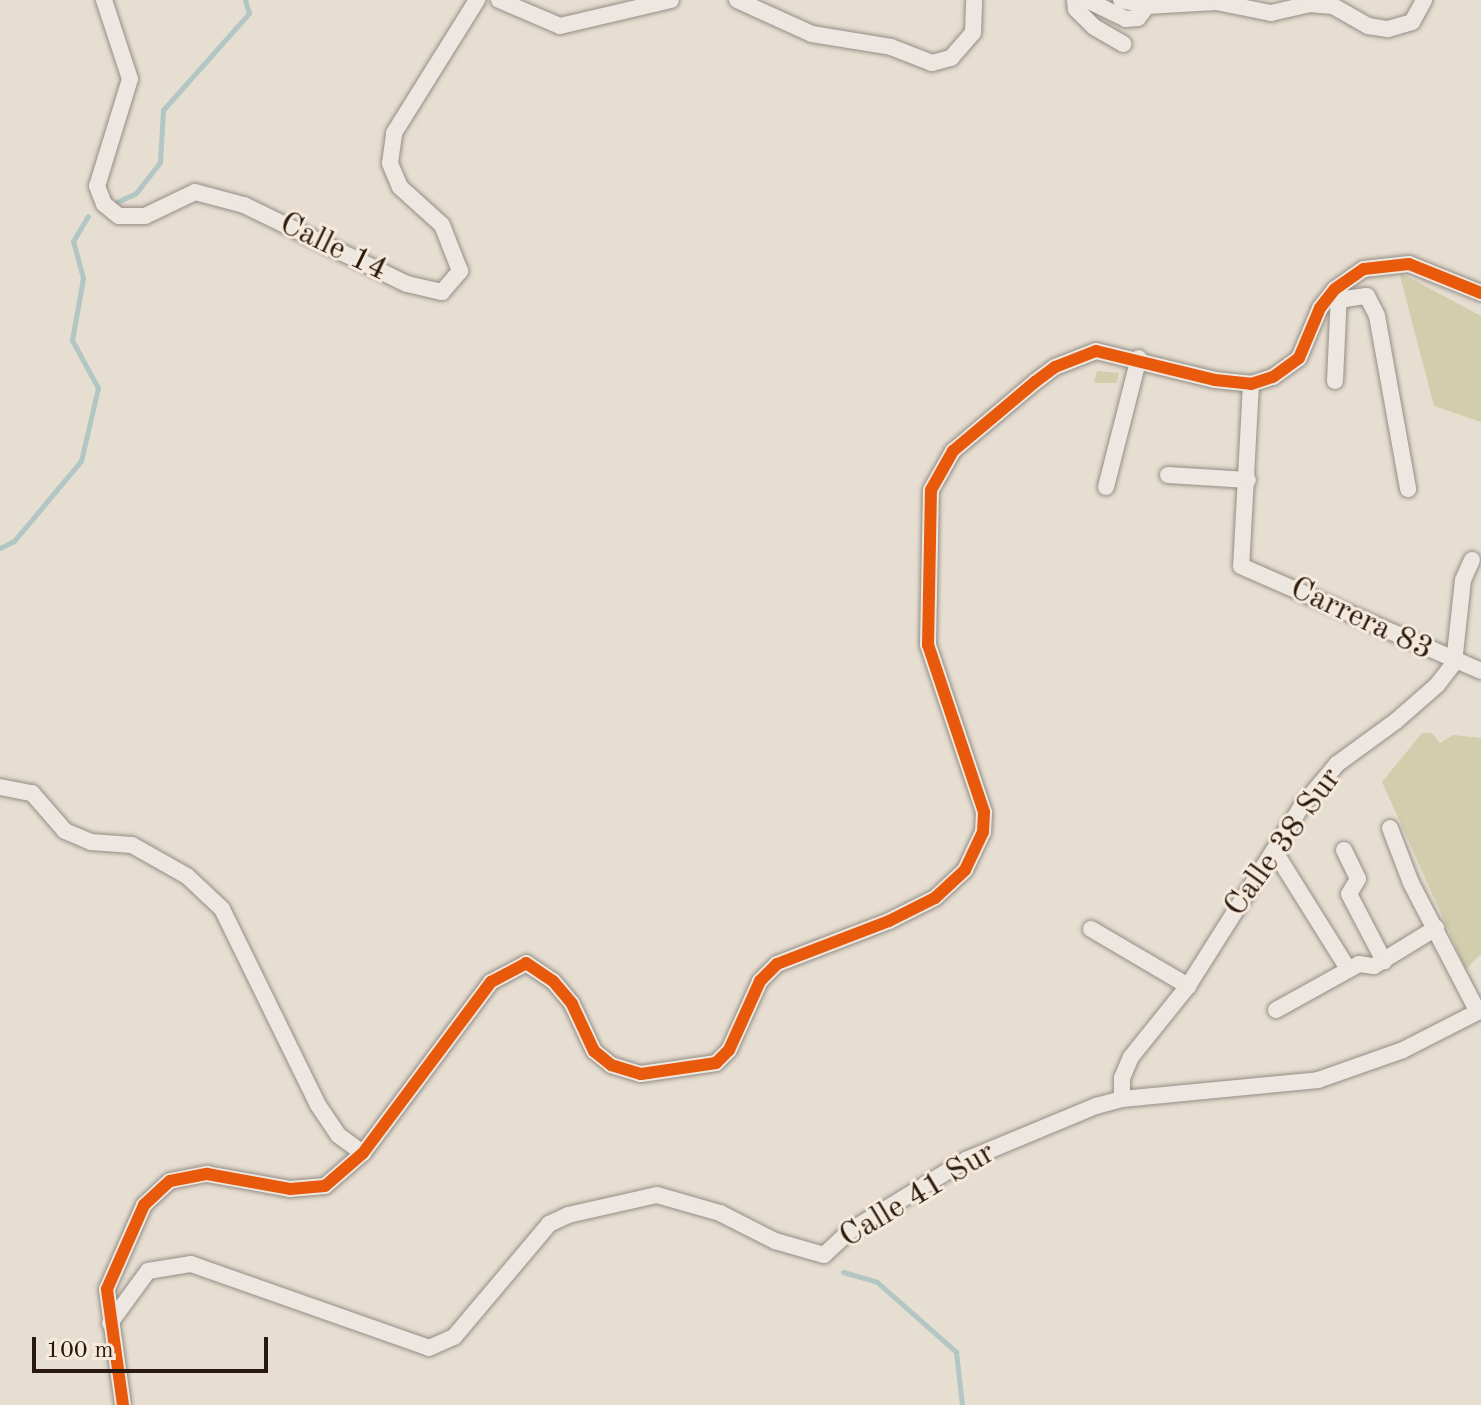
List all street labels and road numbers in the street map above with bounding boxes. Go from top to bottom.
street label: Calle 14 [273,205,393,291]
street label: Carrera 83 [1283,570,1439,670]
street label: Calle 38 Sur [1217,761,1351,925]
street label: Calle 41 Sur [833,1135,1003,1257]

